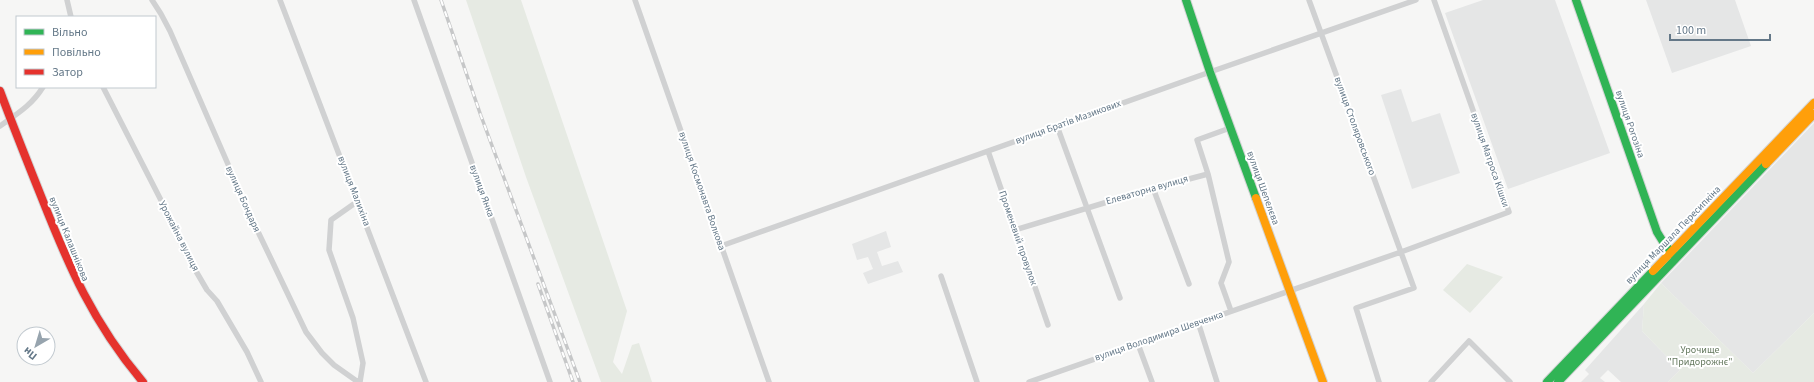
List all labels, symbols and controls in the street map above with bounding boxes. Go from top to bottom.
legend [16,16,156,88]
scale bar [1670,16,1770,42]
text: 100 m [1676,22,1706,39]
text: Вільно [52,24,88,41]
text: Повільно [52,44,101,61]
text: Затор [52,64,83,81]
street label: вулиця Столяровського [1331,75,1379,177]
street label: вулиця Рогозіна [1612,88,1648,160]
street label: вулиця Братів Мазикових [1013,96,1123,148]
street label: вулиця Матроса Кішки [1467,111,1513,209]
street label: вулиця Космонавта Волкова [675,130,729,252]
street label: вулиця Шепелєва [1243,149,1283,227]
street label: вулиця Малихіна [334,154,374,228]
street label: вулиця Янка [466,163,498,219]
street label: вулиця Бондаря [222,164,264,234]
street label: Елеваторна вулиця [1104,172,1190,208]
street label: вулиця Маршала Пересипкіна [1622,183,1724,287]
street label: Променевий провулок [995,189,1041,287]
street label: вулиця Калашнікова [46,194,92,284]
street label: Урожайна вулиця [155,198,203,274]
street label: вулиця Володимира Шевченка [1093,307,1225,365]
north arrow [16,326,56,366]
text: Пн [20,343,40,364]
park label: Урочище "Придорожнє" [1668,343,1732,369]

